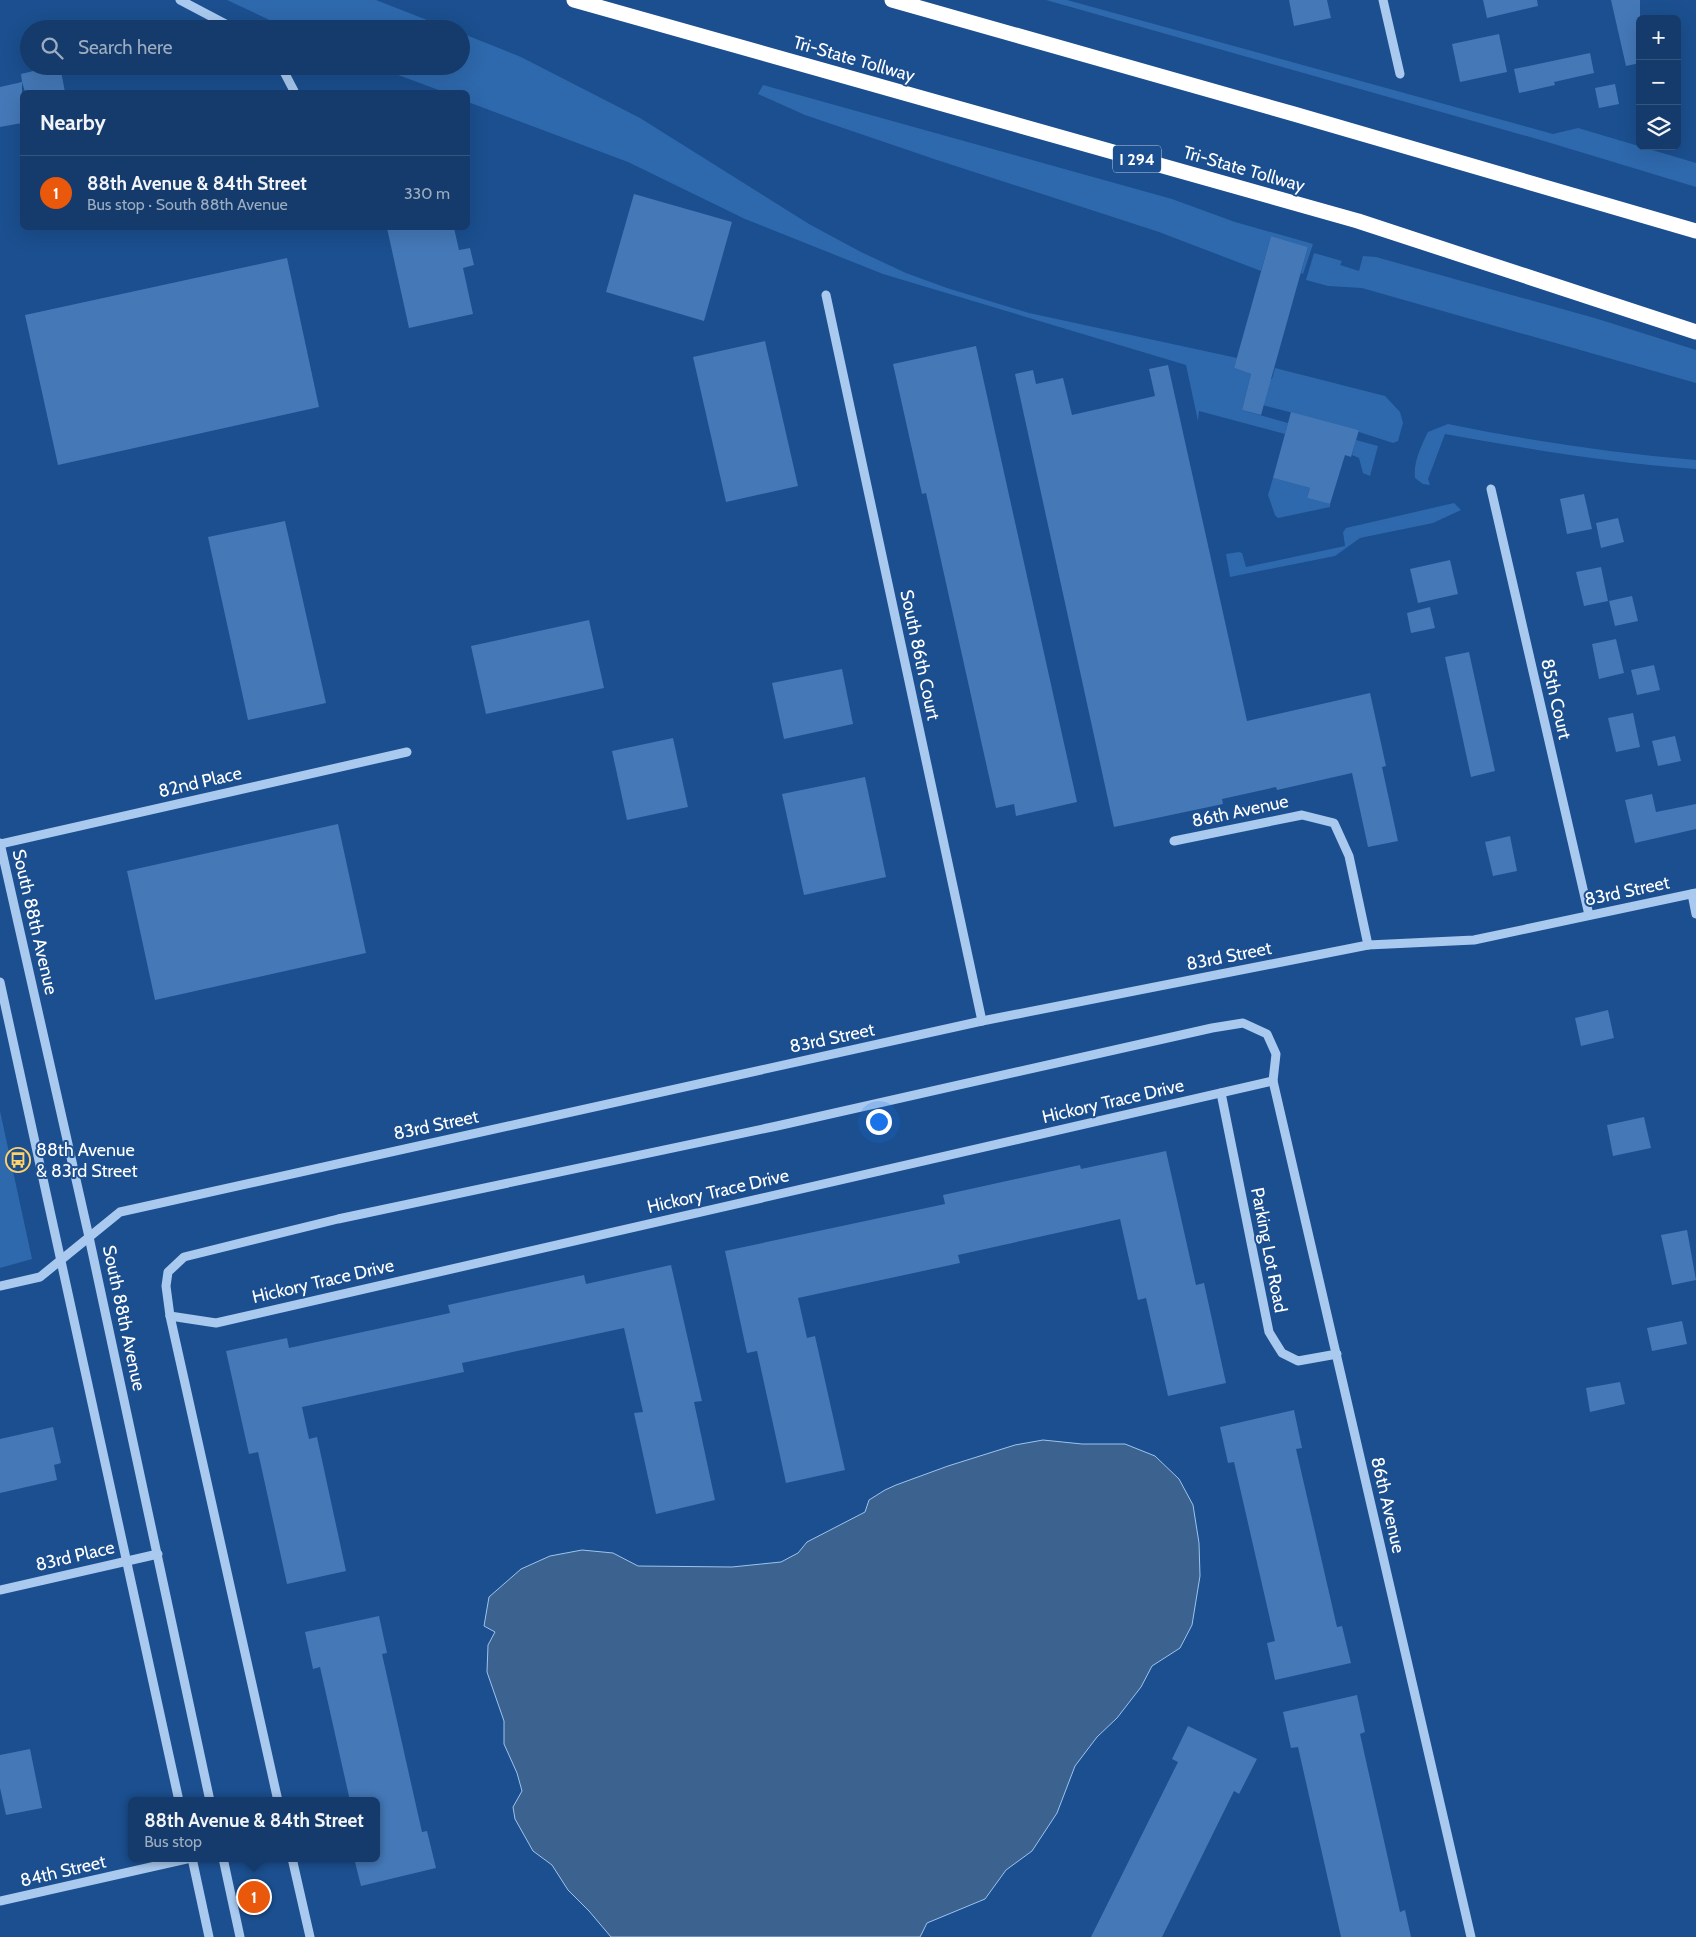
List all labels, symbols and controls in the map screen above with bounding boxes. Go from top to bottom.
map controls [1636,15,1681,150]
button: + [1636,15,1681,60]
search box [20,20,470,75]
street label: Tri-State Tollway [791,31,917,87]
icon: search [38,34,66,62]
text: Search here [78,36,172,59]
button: − [1636,60,1681,105]
button: layers [1636,105,1681,150]
text: Nearby [40,110,106,135]
street label: Tri-State Tollway [1181,141,1307,197]
road number: I 294 [1113,146,1161,172]
text: 88th Avenue & 84th Street [87,172,307,195]
text: 1 [53,184,59,203]
text: 330 m [404,184,450,203]
text: Bus stop · South 88th Avenue [87,195,288,214]
street label: South 86th Court [895,588,945,722]
street label: 85th Court [1536,656,1576,742]
street label: 82nd Place [156,762,244,802]
street label: 86th Avenue [1190,790,1290,832]
street label: South 88th Avenue [8,847,62,997]
street label: 83rd Street [1582,871,1672,911]
street label: 83rd Street [1184,937,1274,975]
street label: 83rd Street [787,1018,877,1058]
street label: Hickory Trace Drive [1040,1074,1186,1128]
street label: 83rd Street [391,1105,481,1145]
your location [866,1109,892,1135]
place label: 88th Avenue & 83rd Street [36,1139,137,1182]
bus stop icon: 88th Avenue & 83rd Street [5,1147,31,1173]
street label: Hickory Trace Drive [645,1164,791,1218]
street label: Parking Lot Road [1246,1186,1292,1314]
street label: South 88th Avenue [98,1243,150,1393]
street label: Hickory Trace Drive [250,1254,396,1308]
street label: 86th Avenue [1366,1455,1410,1555]
street label: 83rd Place [33,1536,117,1576]
popup [128,1797,380,1862]
text: 88th Avenue & 84th Street [144,1809,364,1832]
text: Bus stop [144,1832,202,1851]
street label: 84th Street [18,1850,108,1892]
pin: 1 [238,1878,270,1916]

